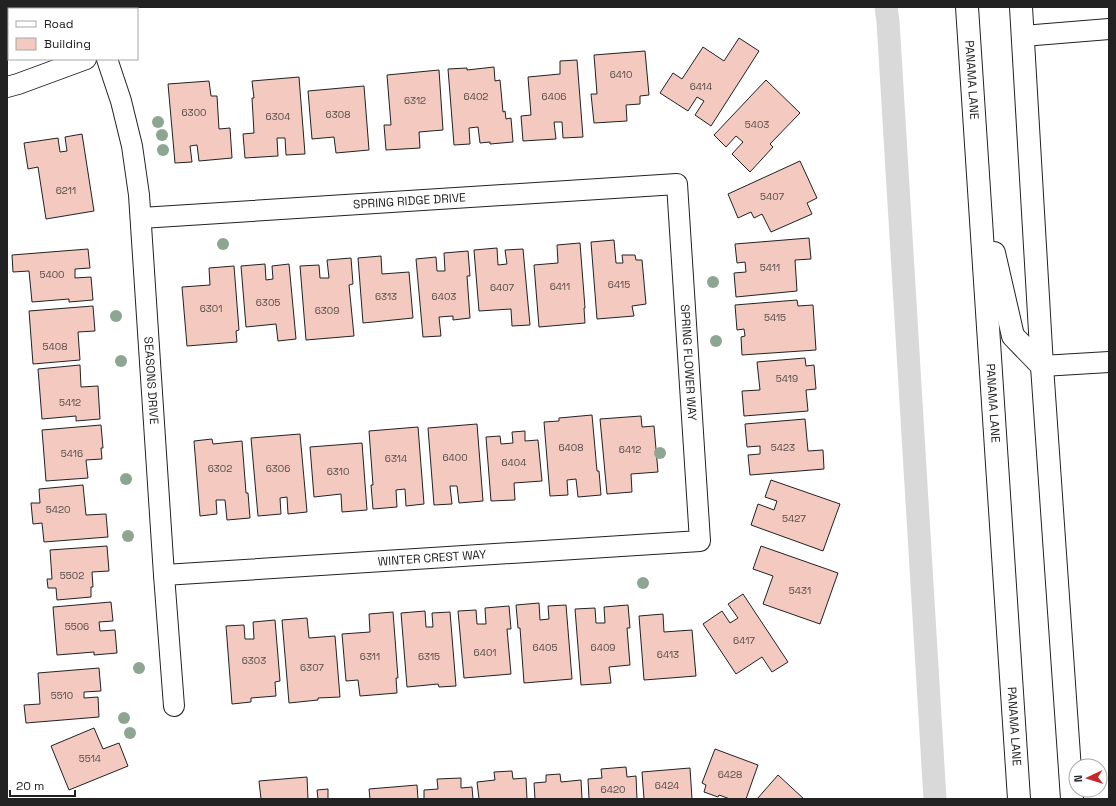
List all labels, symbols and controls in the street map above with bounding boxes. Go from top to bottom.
legend [8,8,138,60]
text: Road [44,16,73,32]
text: Building [44,36,91,52]
street label: PANAMA LANE [961,40,982,120]
house number: 6410 [610,68,632,81]
house number: 6414 [690,80,712,93]
house number: 6402 [464,90,488,103]
house number: 6406 [542,90,566,103]
house number: 6312 [404,94,426,107]
house number: 6300 [182,106,206,119]
house number: 6308 [326,108,350,121]
house number: 6304 [266,110,290,123]
house number: 5403 [745,118,769,131]
house number: 6211 [56,184,76,197]
street label: SPRING RIDGE DRIVE [353,189,467,213]
house number: 5407 [760,190,784,203]
house number: 5411 [760,261,780,274]
house number: 5400 [39,268,65,281]
house number: 6415 [608,278,630,291]
house number: 6411 [550,280,570,293]
house number: 6407 [490,281,514,294]
house number: 6313 [375,290,397,303]
house number: 6403 [432,290,456,303]
house number: 6305 [256,296,280,309]
house number: 6301 [200,302,222,315]
house number: 6309 [315,304,339,317]
street label: SPRING FLOWER WAY [677,304,700,422]
house number: 5415 [764,311,786,324]
street label: SEASONS DRIVE [140,336,162,425]
house number: 5408 [43,340,67,353]
street label: PANAMA LANE [982,363,1004,444]
house number: 5419 [776,372,798,385]
house number: 5412 [59,396,81,409]
house number: 6408 [558,441,584,454]
house number: 5423 [771,441,795,454]
house number: 6412 [619,443,641,456]
house number: 5416 [61,447,83,460]
house number: 6400 [442,451,468,464]
house number: 6314 [385,452,407,465]
house number: 6404 [501,456,527,469]
house number: 6302 [208,462,232,475]
house number: 6306 [266,462,290,475]
house number: 6310 [327,465,349,478]
house number: 5420 [46,503,70,516]
house number: 5427 [782,512,806,525]
street label: WINTER CREST WAY [377,546,487,570]
house number: 5502 [60,569,84,582]
house number: 5431 [789,584,811,597]
house number: 5506 [65,620,89,633]
house number: 6417 [733,634,755,647]
house number: 6405 [533,641,557,654]
house number: 6409 [591,641,615,654]
house number: 6401 [474,646,496,659]
house number: 6413 [657,648,679,661]
house number: 6311 [360,650,380,663]
house number: 6315 [418,650,440,663]
house number: 6303 [242,654,266,667]
house number: 6307 [300,661,324,674]
street label: PANAMA LANE [1004,686,1025,767]
house number: 5510 [51,689,73,702]
house number: 5514 [79,752,101,765]
north arrow [1068,758,1108,798]
house number: 6428 [718,768,742,781]
scale bar [10,772,75,798]
text: N [1071,775,1085,783]
text: 20 m [16,778,44,794]
house number: 6424 [655,779,679,792]
house number: 6420 [601,783,625,796]

